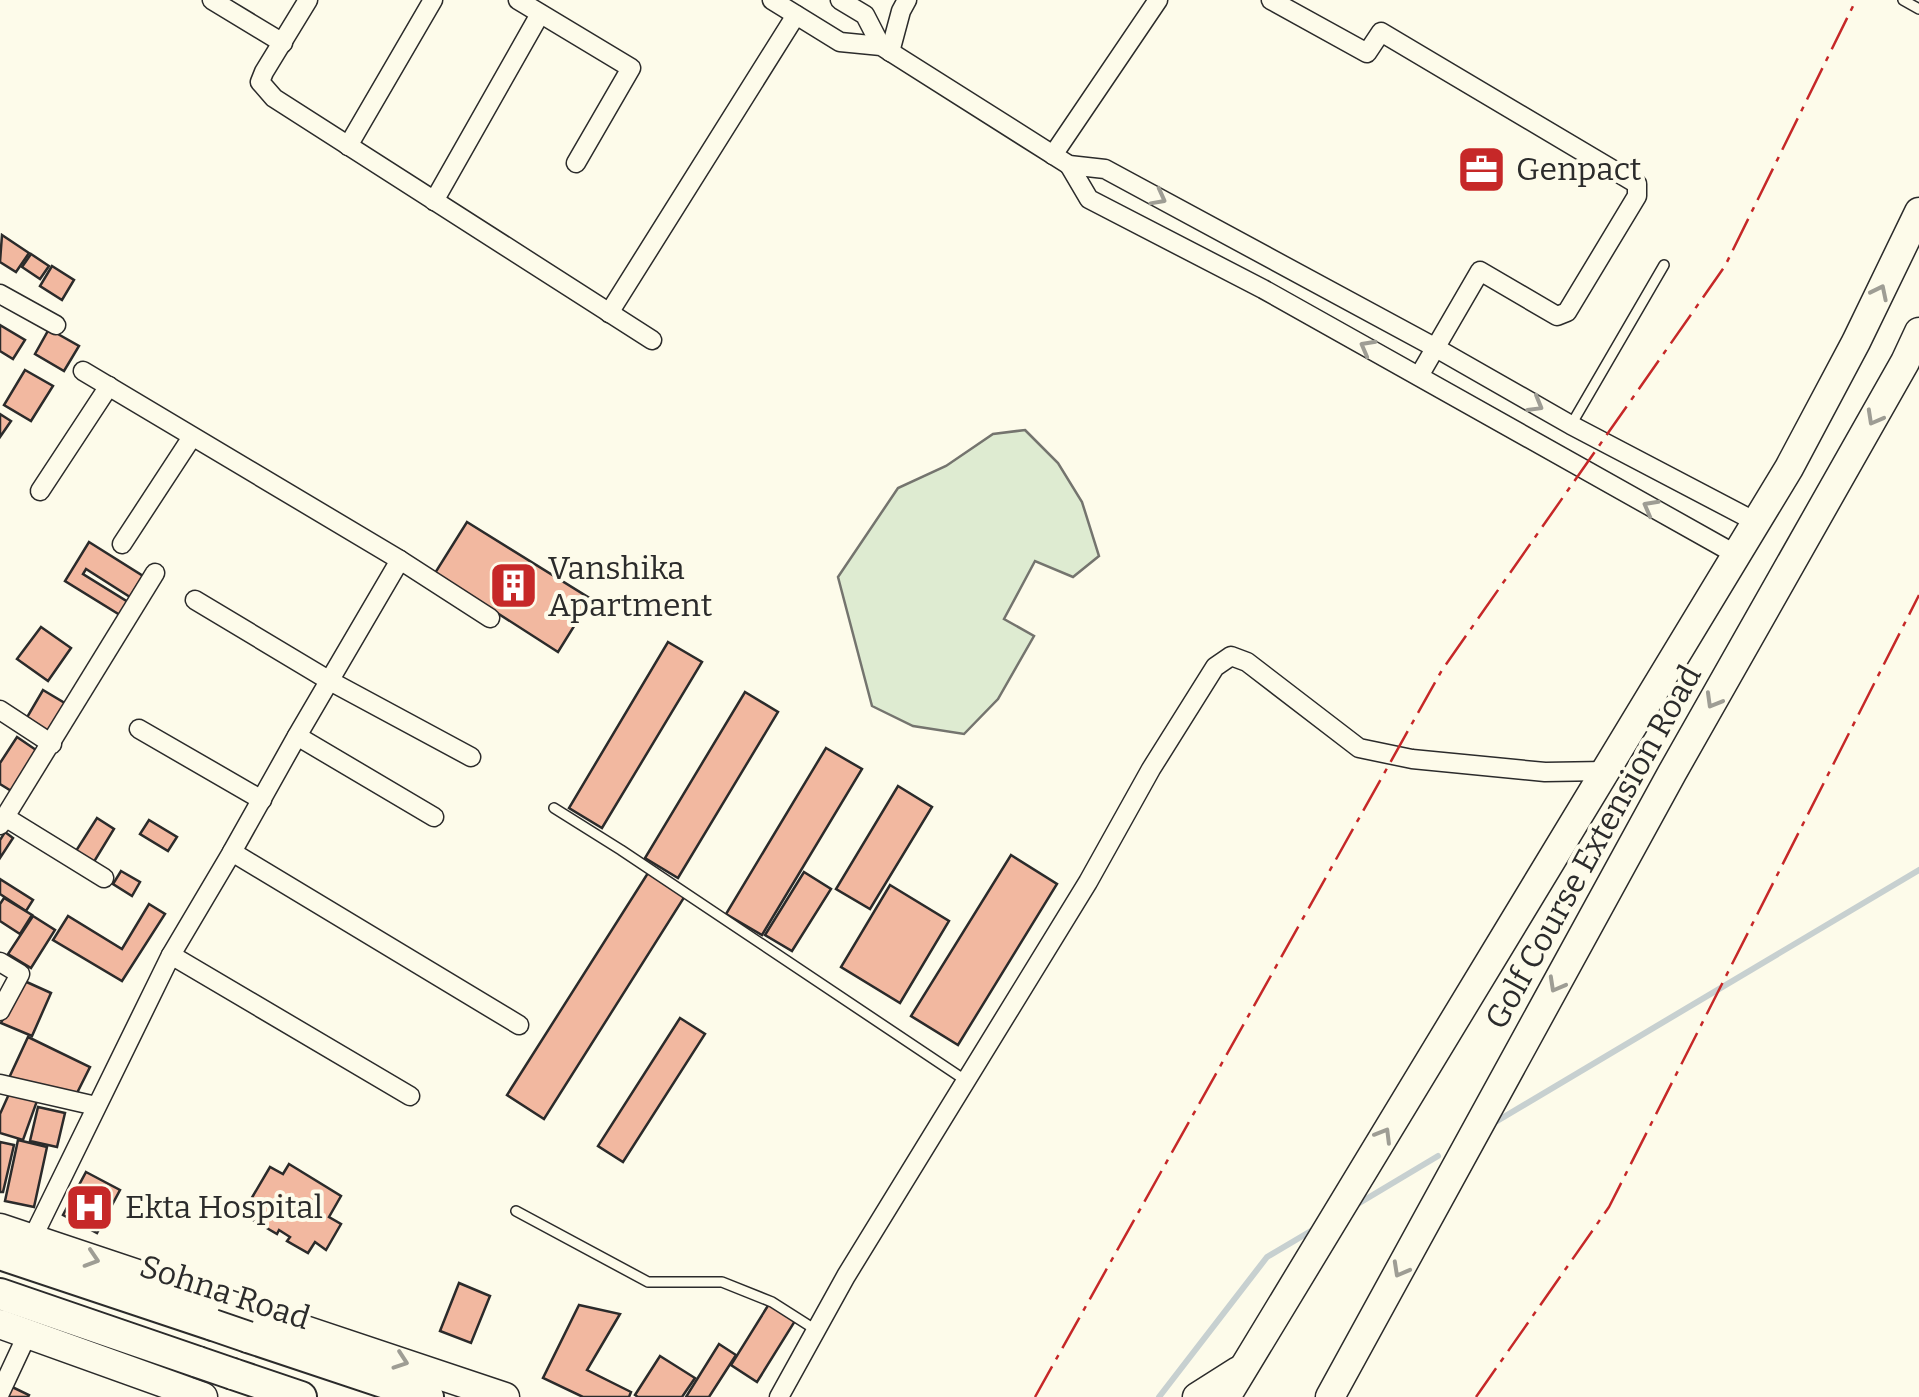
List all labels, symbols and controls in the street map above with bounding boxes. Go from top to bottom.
office icon: Genpact [1455,143,1507,195]
place label: Genpact [1516,150,1642,188]
one-way arrow [1148,186,1166,205]
one-way arrow [1868,284,1888,302]
one-way arrow [1360,339,1378,359]
one-way arrow [1525,393,1543,412]
one-way arrow [1866,407,1886,425]
one-way arrow [1643,499,1661,519]
place label: Vanshika Apartment [548,549,713,624]
building icon: Vanshika Apartment [487,560,539,612]
street label: Golf Course Extension Road [1477,659,1709,1035]
one-way arrow [1706,690,1726,708]
one-way arrow [1549,974,1568,993]
one-way arrow [1372,1128,1391,1146]
hospital icon: Ekta Hospital [64,1181,116,1233]
place label: Ekta Hospital [125,1188,323,1226]
one-way arrow [83,1247,100,1267]
street label: Sohna Road [135,1247,315,1337]
one-way arrow [1392,1259,1412,1277]
one-way arrow [392,1349,409,1369]

